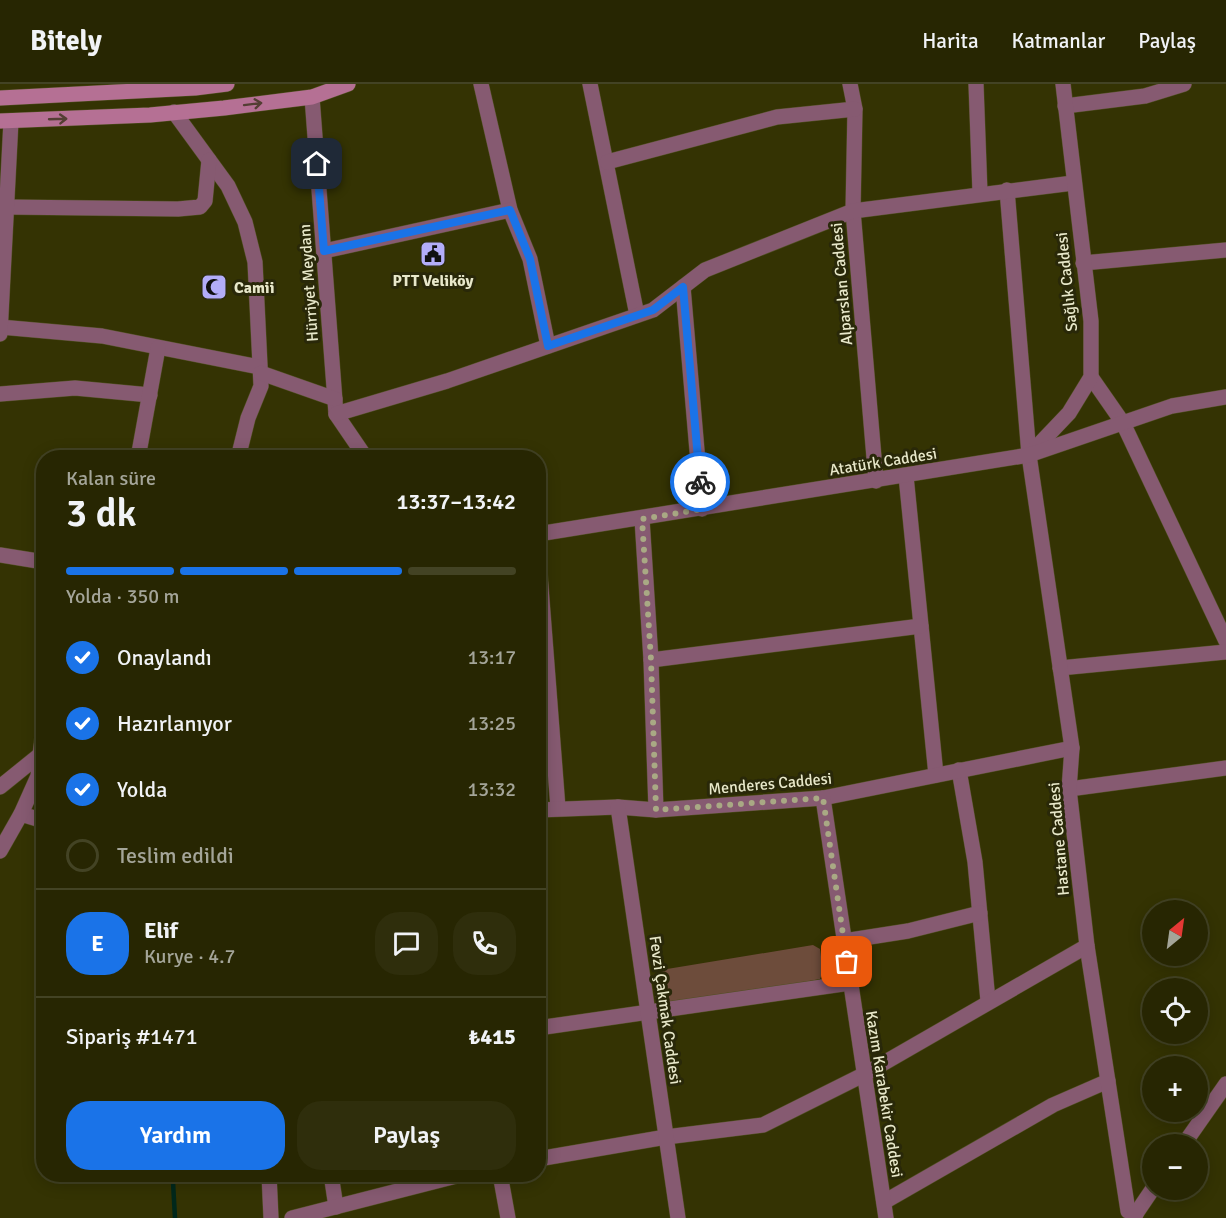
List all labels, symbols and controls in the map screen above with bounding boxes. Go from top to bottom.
text: Bitely [30,24,102,58]
text: Harita [922,28,979,54]
text: Katmanlar [1012,28,1105,54]
text: Paylaş [1138,28,1196,54]
one-way arrow [242,98,262,109]
one-way arrow [48,113,68,125]
pin [291,138,342,189]
icon: home [300,147,333,180]
street label: Alparslan Caddesi [827,222,857,346]
street label: Hürriyet Meydanı [295,223,323,342]
street label: Sağlık Caddesi [1052,231,1082,333]
public building icon: PTT Veliköy [418,239,448,269]
place label: PTT Veliköy [393,271,473,291]
mosque icon: Camii [199,272,229,302]
place label: Camii [234,278,274,298]
street label: Atatürk Caddesi [828,444,938,480]
courier [670,452,730,512]
text: Kalan süre [66,466,156,491]
icon: bike [684,466,717,499]
text: 13:37–13:42 [397,488,516,515]
text: 3 dk [66,489,136,537]
text: Yolda · 350 m [66,584,179,609]
icon: check [66,641,99,674]
text: Onaylandı [117,644,212,671]
text: 13:17 [467,645,516,670]
icon: check [66,707,99,740]
text: Hazırlanıyor [117,710,232,737]
text: 13:25 [467,711,516,736]
street label: Menderes Caddesi [707,769,833,799]
icon: check [66,773,99,806]
text: Yolda [117,776,167,803]
text: 13:32 [467,777,516,802]
street label: Hastane Caddesi [1044,781,1074,896]
text: Teslim edildi [117,842,234,869]
north arrow [1142,900,1208,966]
map controls [1142,900,1208,1200]
button: chat [375,912,438,975]
button: phone [453,912,516,975]
text: Elif [144,917,178,944]
text: E [91,930,104,957]
street label: Fevzi Çakmak Caddesi [645,934,685,1086]
pin [821,936,872,987]
text: Kurye · 4.7 [144,944,235,969]
icon: bag [830,945,863,978]
button: locate [1142,978,1208,1044]
street label: Kazım Karabekir Caddesi [861,1009,907,1179]
text: Sipariş #1471 [66,1023,198,1050]
text: ₺415 [468,1023,516,1050]
button: + [1142,1056,1208,1122]
button: Yardım [66,1101,285,1170]
button: Paylaş [297,1101,516,1170]
button: − [1142,1134,1208,1200]

